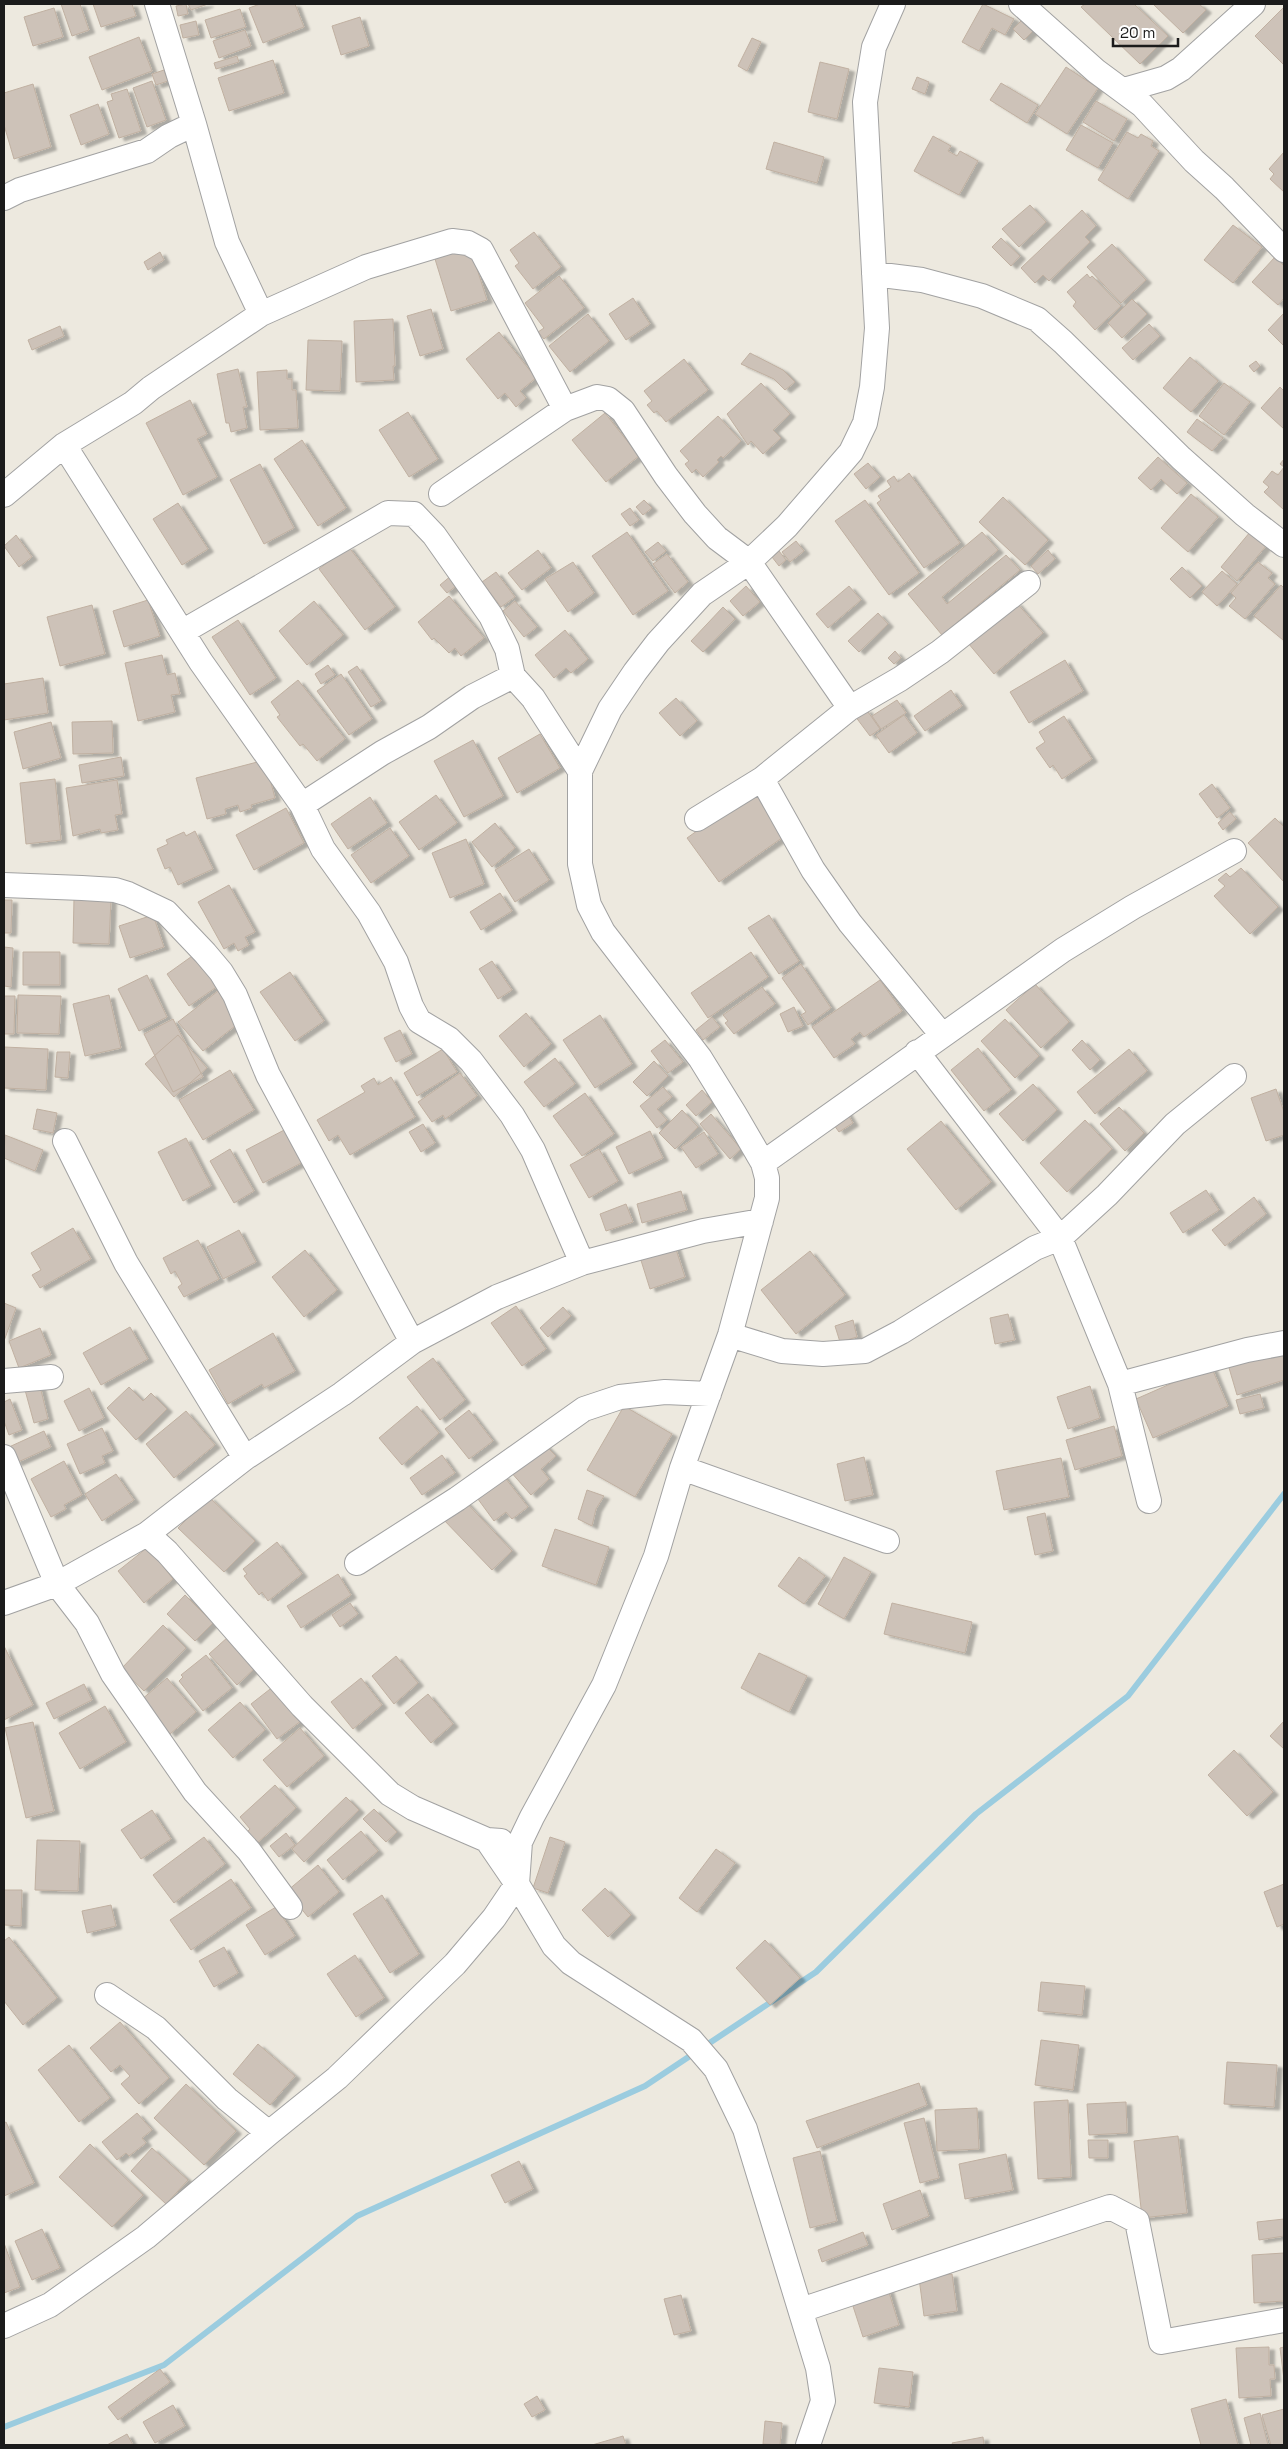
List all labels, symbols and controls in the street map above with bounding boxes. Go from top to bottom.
scale bar [1113,15,1178,47]
text: 20 m [1120,23,1155,42]

